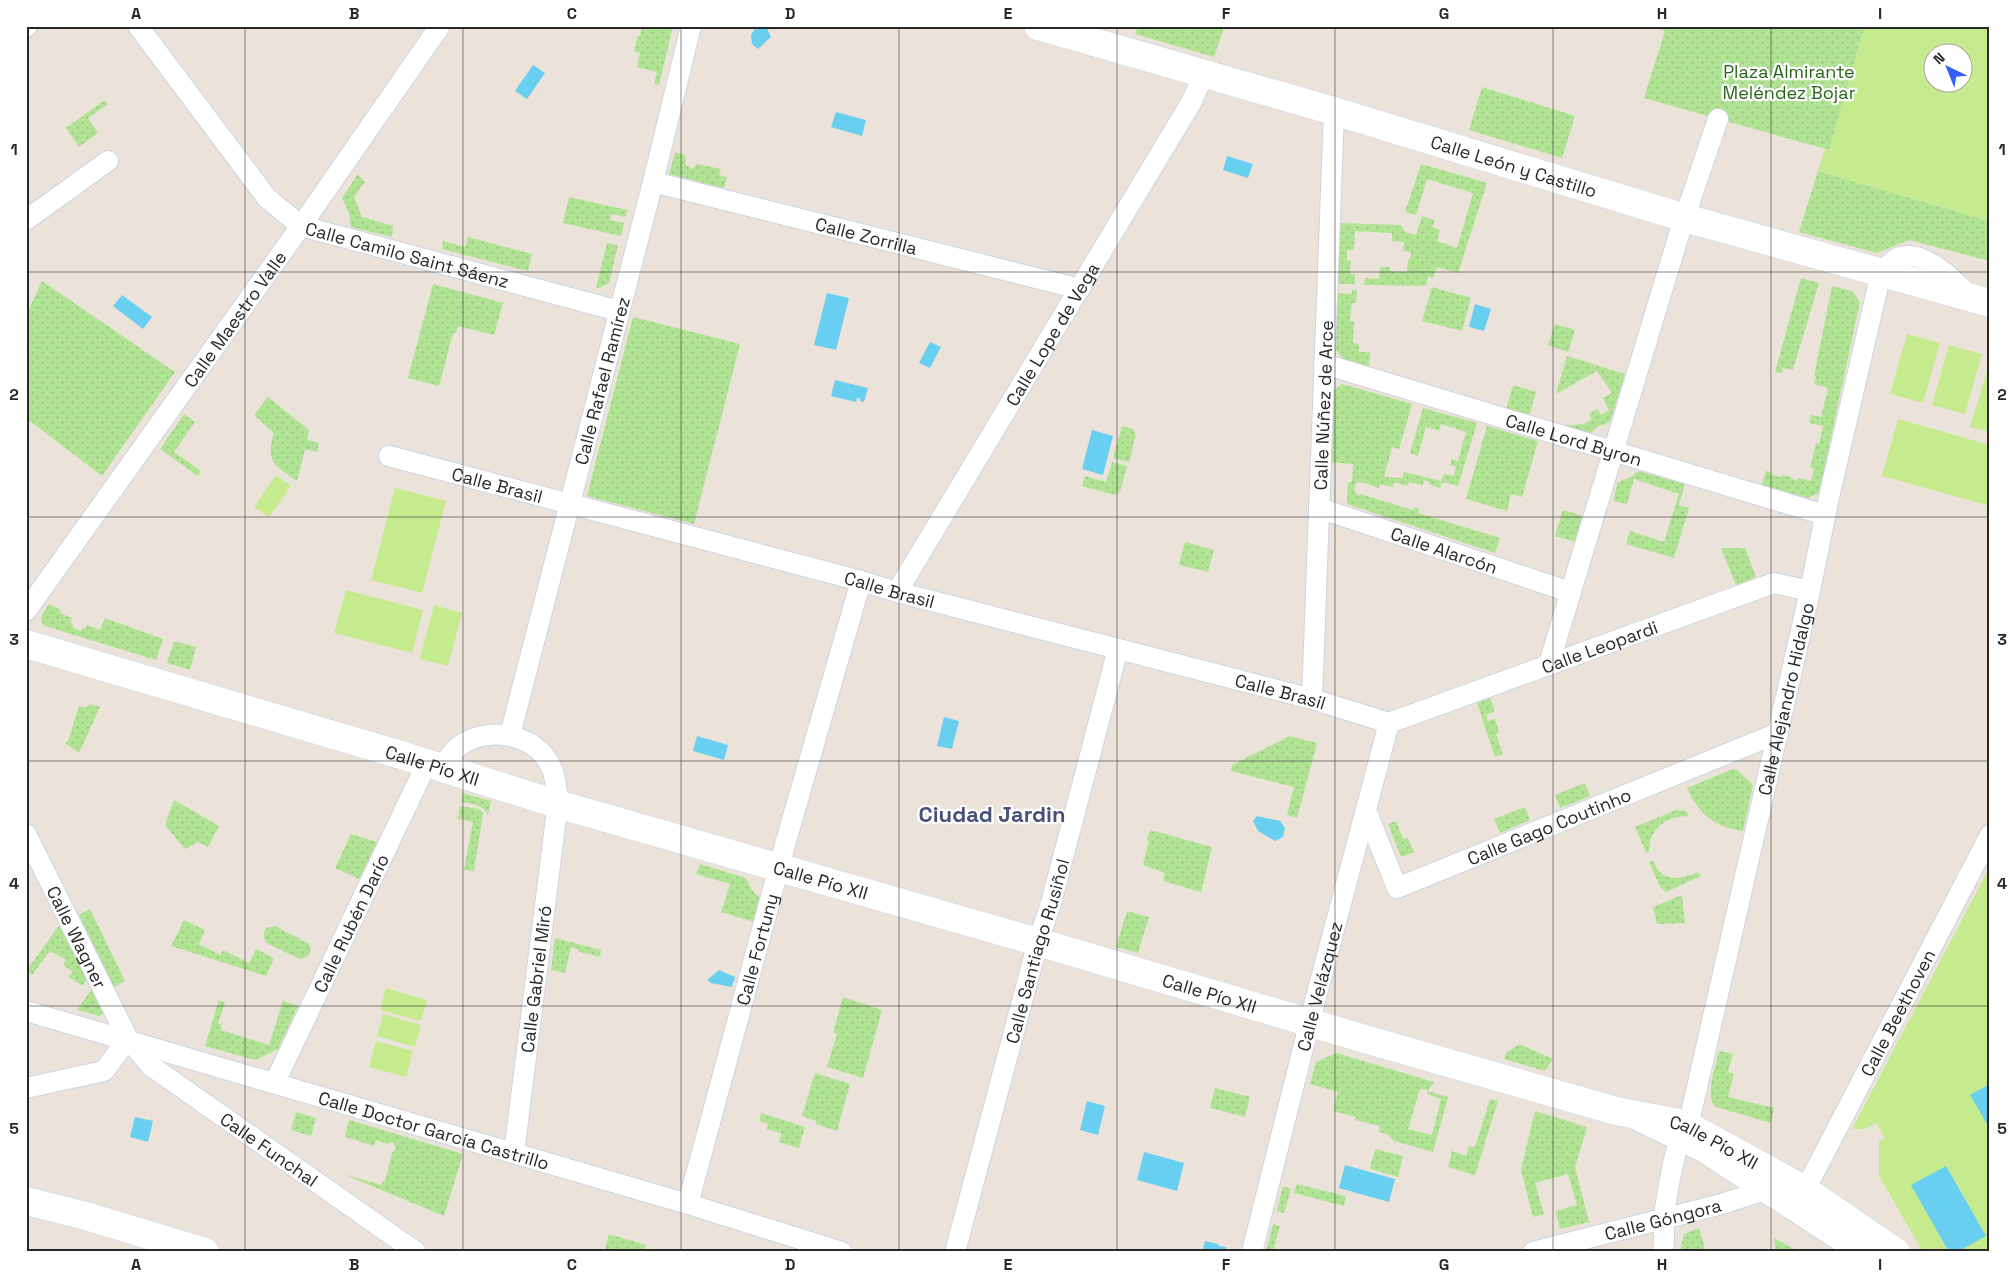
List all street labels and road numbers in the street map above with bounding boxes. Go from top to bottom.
street label: Calle León y Castillo [1428,130,1600,202]
street label: Calle Zorrilla [813,212,920,259]
street label: Calle Camilo Saint Sáenz [303,216,512,293]
street label: Calle Maestro Valle [178,246,291,392]
street label: Calle Lope de Vega [1000,258,1104,410]
street label: Calle Rafael Ramírez [569,294,634,467]
street label: Calle Núñez de Arce [1308,320,1338,491]
street label: Calle Lord Byron [1503,408,1645,471]
street label: Calle Brasil [449,462,545,508]
street label: Calle Alarcón [1388,521,1501,578]
street label: Calle Brasil [842,566,937,613]
street label: Calle Alejandro Hidalgo [1752,600,1819,798]
street label: Calle Leopardi [1538,615,1661,678]
street label: Calle Brasil [1233,668,1329,714]
street label: Calle Pío XII [383,739,482,790]
street label: Calle Gago Coutinho [1464,783,1634,870]
street label: Calle Rubén Darío [308,850,394,996]
street label: Calle Pío XII [771,855,871,904]
street label: Calle Santiago Rusiñol [1000,856,1074,1046]
street label: Calle Wagner [42,882,112,992]
street label: Calle Fortuny [731,891,783,1008]
street label: Calle Gabriel Miró [516,904,556,1054]
street label: Calle Velázquez [1291,919,1347,1054]
street label: Calle Beethoven [1855,945,1940,1080]
street label: Calle Pío XII [1160,968,1260,1018]
street label: Calle Doctor García Castrillo [316,1085,552,1175]
street label: Calle Funchal [216,1107,323,1191]
street label: Calle Pío XII [1668,1110,1763,1174]
street label: Calle Góngora [1602,1193,1724,1245]

